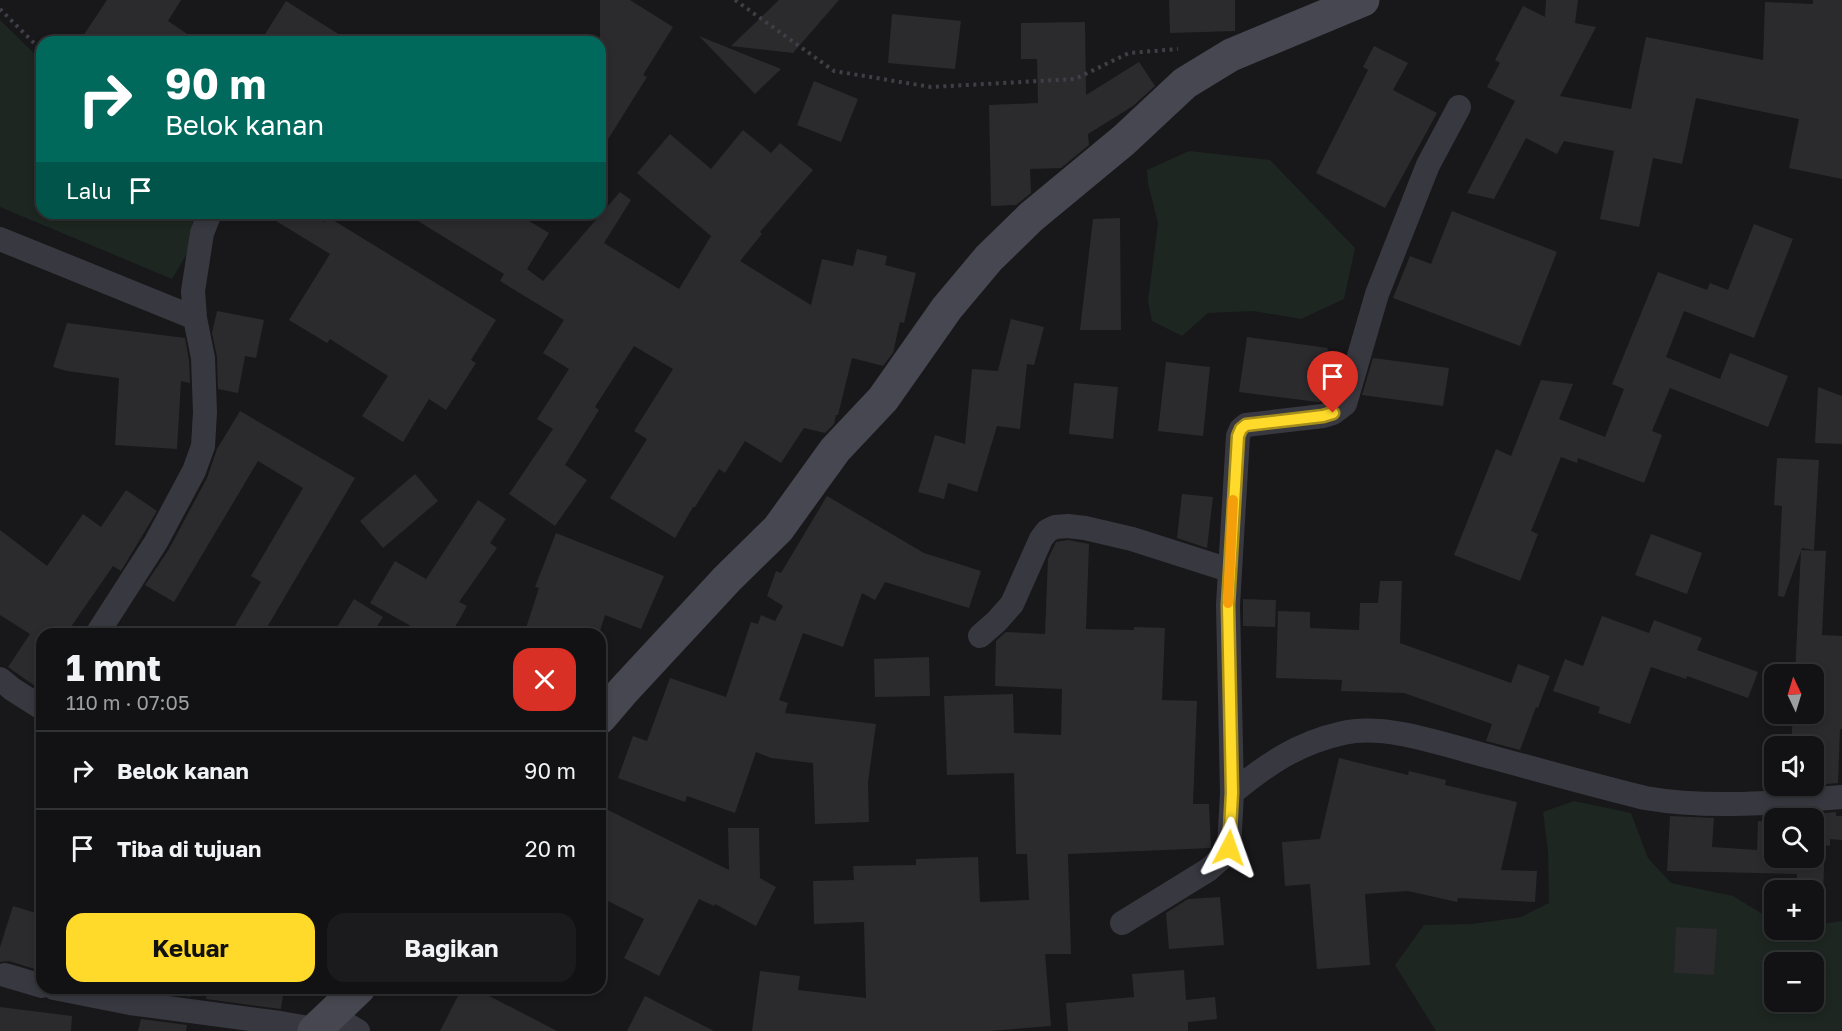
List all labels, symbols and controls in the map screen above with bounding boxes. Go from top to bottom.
text: 90 m [165,58,266,108]
icon: right [66,60,144,138]
text: Belok kanan [165,109,324,141]
icon: arrive [124,174,157,207]
text: Lalu [66,177,112,204]
pin [1307,351,1358,413]
icon: arrive [1316,360,1349,393]
text: 1 mnt [66,646,161,689]
button: close [513,648,576,711]
north arrow [1764,664,1824,724]
map controls [1764,664,1824,1012]
text: 110 m · 07:05 [66,690,190,714]
button: sound [1764,736,1824,796]
icon: right [66,754,99,787]
text: Belok kanan [117,757,249,784]
text: 90 m [524,757,576,784]
button: search [1764,808,1824,868]
position arrow [1197,816,1261,880]
icon: arrive [66,832,99,865]
text: Tiba di tujuan [117,835,261,862]
text: 20 m [525,835,576,862]
button: + [1764,880,1824,940]
button: Keluar [66,913,315,982]
button: Bagikan [327,913,576,982]
button: − [1764,952,1824,1012]

